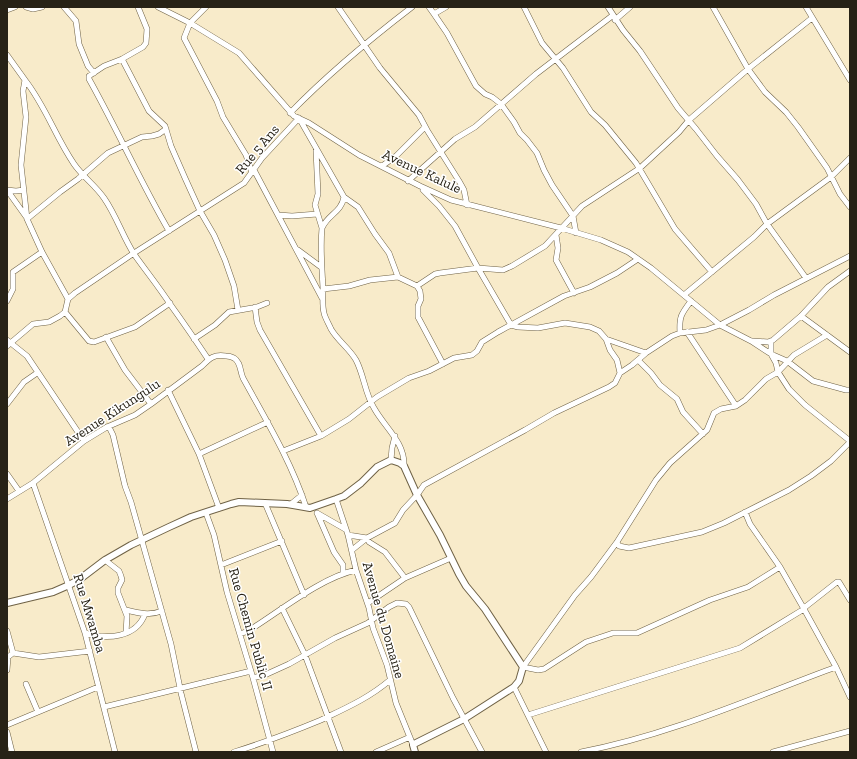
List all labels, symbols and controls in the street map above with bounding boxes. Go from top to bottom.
street label: Rue 5 Ans [232,121,283,178]
street label: Avenue Kalule [380,146,464,197]
street label: Avenue Kikungulu [61,375,163,450]
street label: Avenue du Domaine [359,560,408,681]
street label: Rue Chemin Public II [225,566,276,692]
street label: Rue Mwamba [69,571,110,655]

